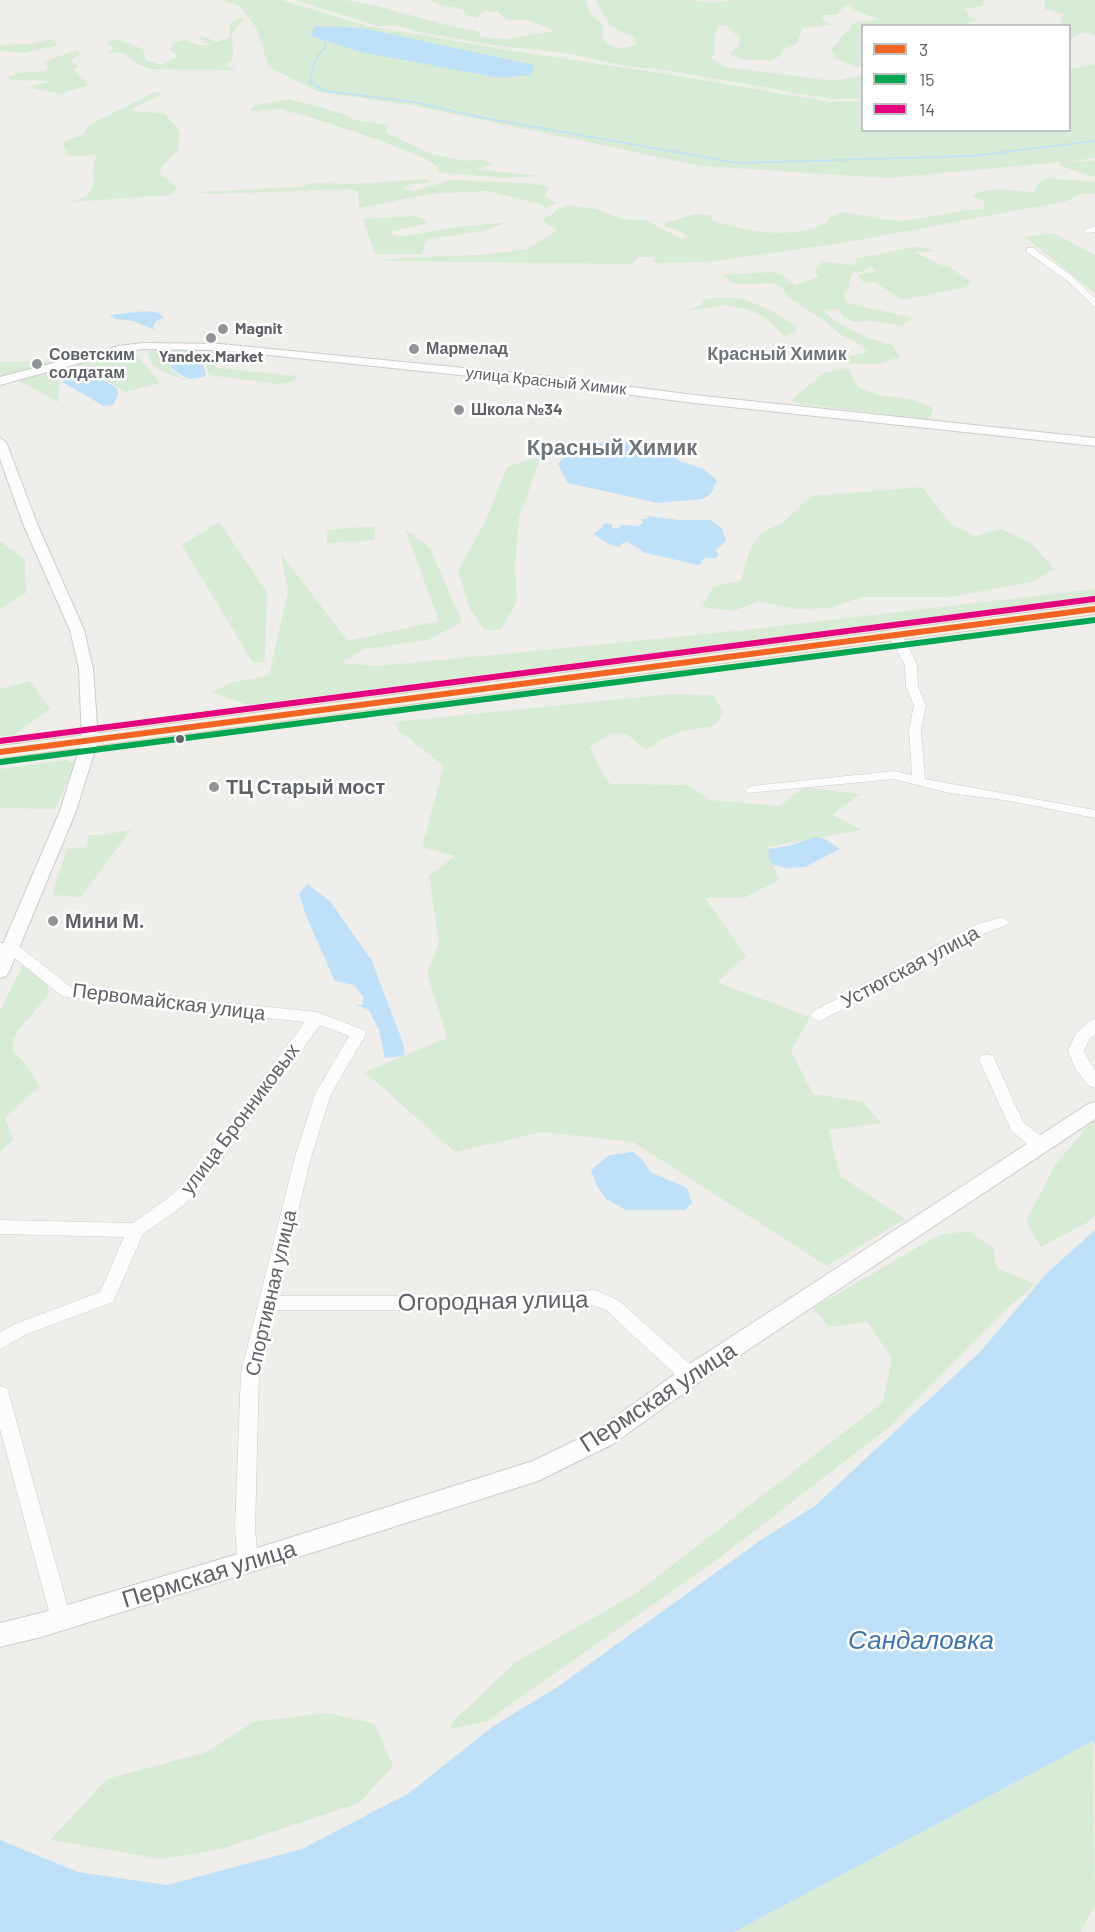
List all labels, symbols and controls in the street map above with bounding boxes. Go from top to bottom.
legend [861,24,1071,132]
text: 3 [919,38,928,60]
text: 15 [919,68,935,90]
text: 14 [919,98,935,120]
place label: Magnit [235,319,283,339]
marker: Magnit [216,322,230,336]
marker: Yandex.Market [204,331,218,345]
place label: Мармелад [426,339,508,359]
marker: Мармелад [407,342,421,356]
district label: Красный Химик [707,343,847,365]
place label: Советским солдатам [49,345,135,383]
place label: Yandex.Market [159,347,263,367]
marker: Советским солдатам [30,357,44,371]
street label: улица Красный Химик [465,363,627,399]
place label: Школа №34 [471,400,563,420]
marker: Школа №34 [452,403,466,417]
district label: Красный Химик [527,435,697,461]
unlabelled marker [174,733,186,745]
place label: ТЦ Старый мост [226,775,385,799]
marker: ТЦ Старый мост [207,780,221,794]
place label: Мини М. [65,909,144,933]
marker: Мини М. [46,914,60,928]
street label: Устюгская улица [837,921,983,1013]
street label: Первомайская улица [71,978,267,1026]
street label: улица Бронниковых [175,1039,305,1199]
street label: Спортивная улица [240,1207,302,1379]
street label: Огородная улица [397,1285,589,1317]
street label: Пермская улица [574,1336,742,1458]
street label: Пермская улица [118,1534,300,1614]
water label: Сандаловка [848,1624,994,1656]

